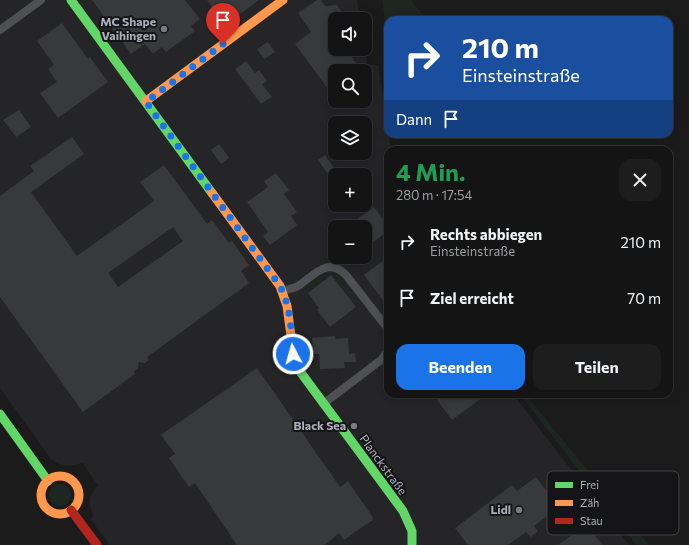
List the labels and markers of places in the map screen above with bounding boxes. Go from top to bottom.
pin [206,3,240,44]
place label: MC Shape Vaihingen [100,14,156,42]
marker: MC Shape Vaihingen [159,24,169,34]
place label: Black Sea [294,418,346,432]
marker: Black Sea [349,421,359,431]
place label: Lidl [490,502,511,516]
marker: Lidl [514,505,524,515]

